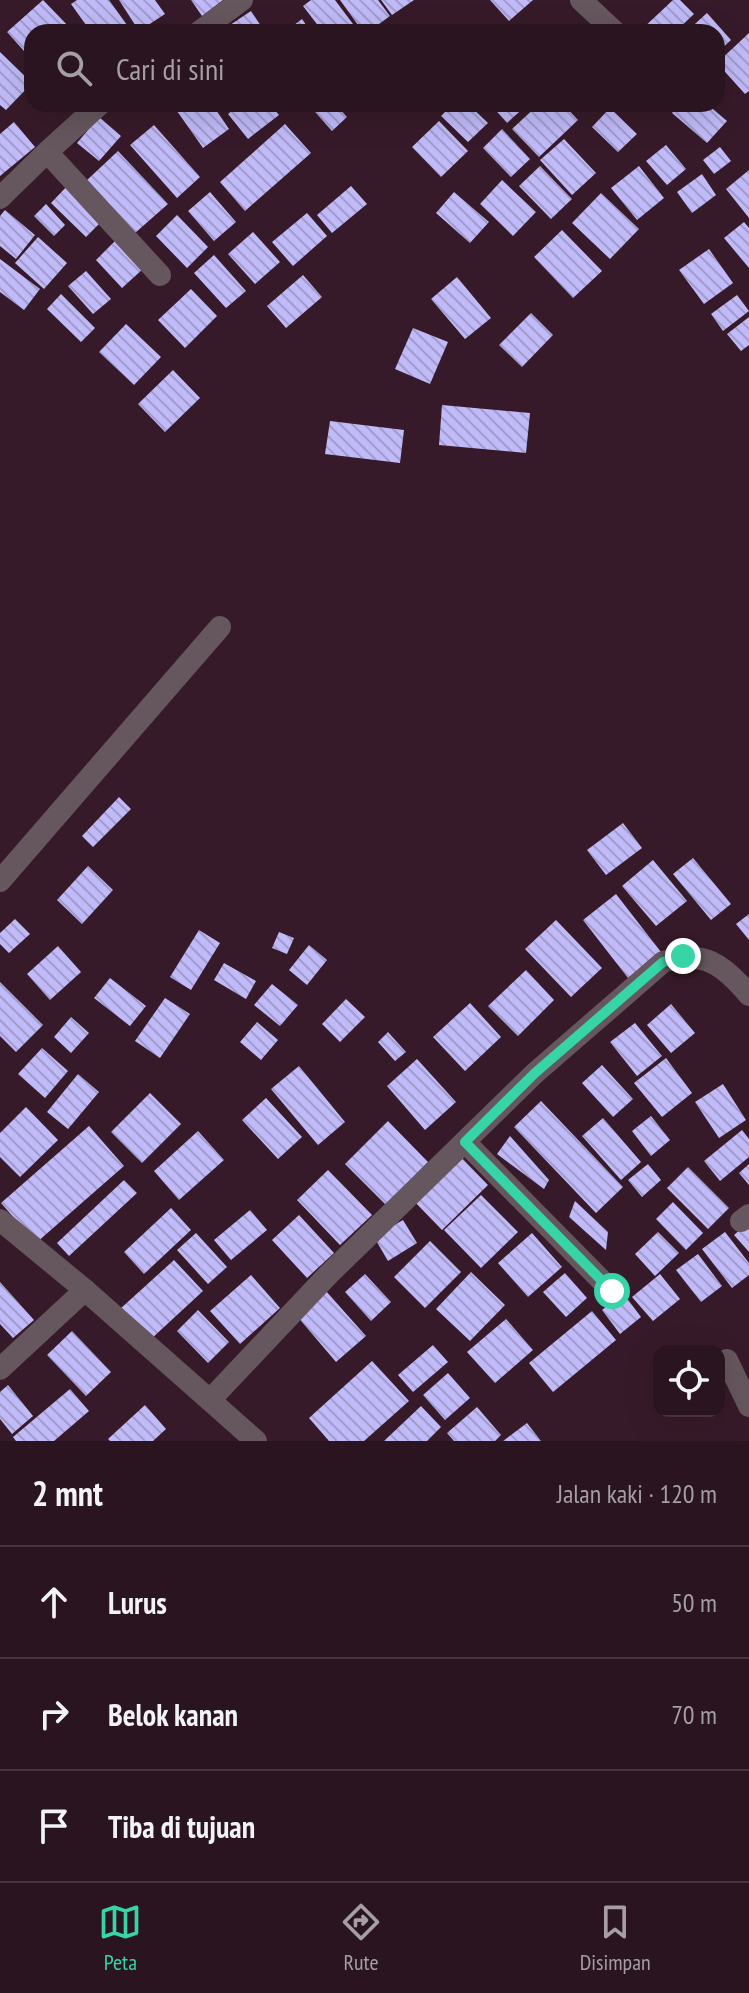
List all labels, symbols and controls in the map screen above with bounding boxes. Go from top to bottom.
search box [24,24,725,112]
icon: search [52,46,96,90]
text: Cari di sini [116,49,225,88]
route end [665,938,701,974]
route start [594,1273,630,1309]
map controls [653,1345,725,1417]
button: locate [653,1345,725,1417]
text: 2 mnt [32,1471,103,1515]
text: Jalan kaki · 120 m [557,1477,717,1510]
icon: ahead [32,1580,76,1624]
text: Lurus [108,1583,167,1622]
text: 50 m [671,1586,717,1619]
icon: right [32,1692,76,1736]
text: Belok kanan [108,1695,238,1734]
text: 70 m [671,1698,717,1731]
icon: arrive [32,1804,76,1848]
text: Tiba di tujuan [108,1807,255,1846]
tab: Peta [98,1900,142,1976]
tab: Rute [339,1900,383,1976]
tab: Disimpan [580,1900,651,1976]

